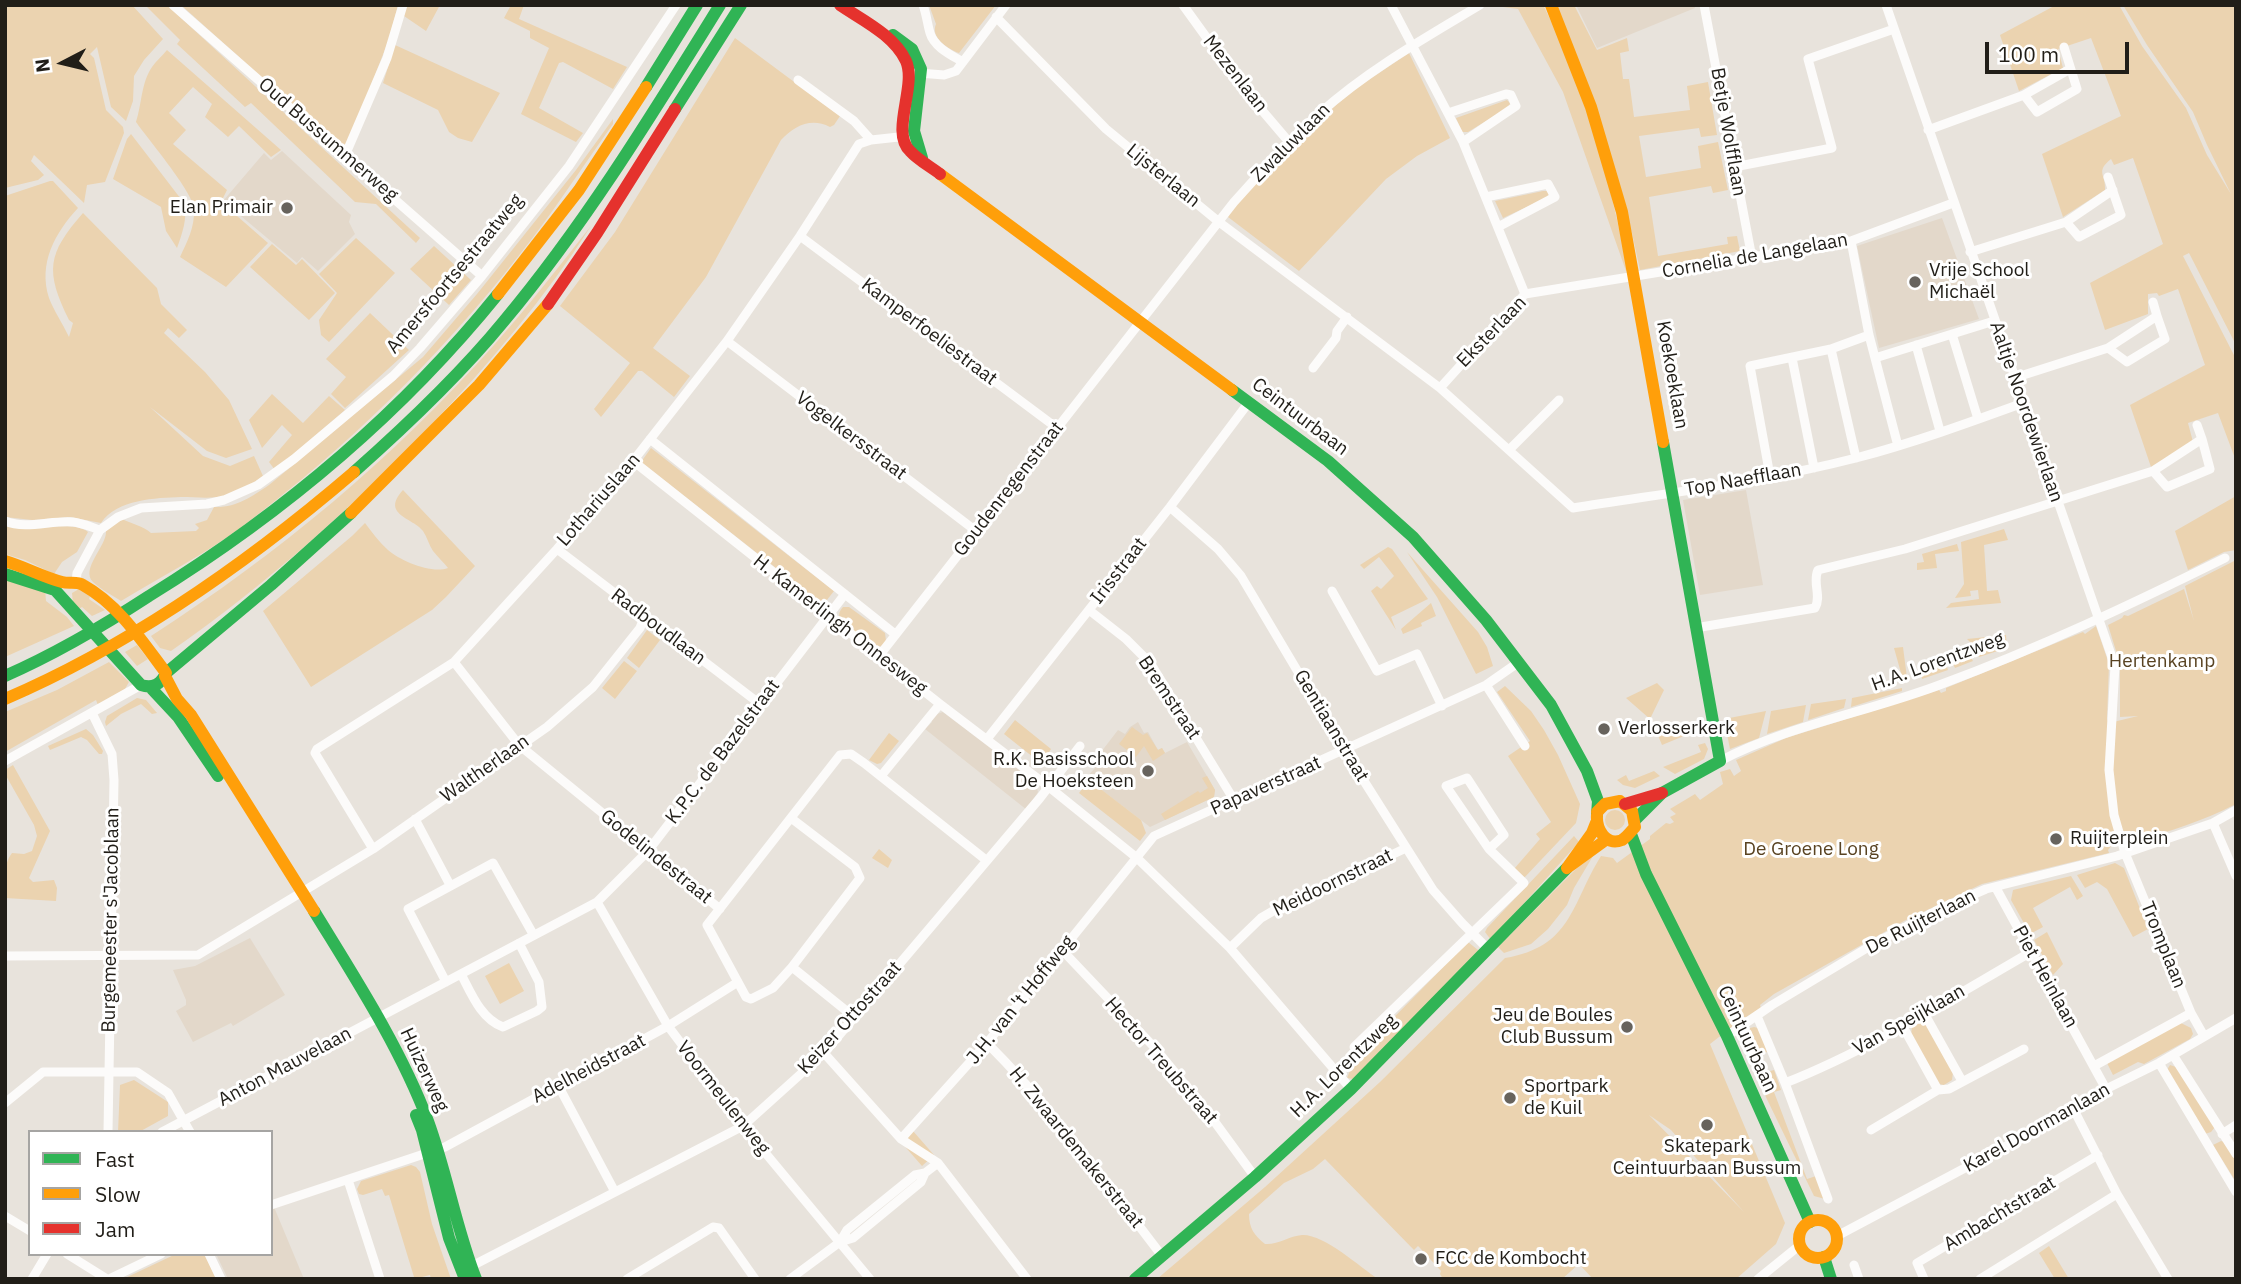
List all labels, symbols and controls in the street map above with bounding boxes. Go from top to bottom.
north arrow [28,28,98,98]
scale bar [1989,28,2132,72]
street label: Mezenlaan [1198,31,1272,117]
text: 100 m [1998,40,2059,68]
text: N [29,57,55,74]
street label: Betje Wolfflaan [1705,66,1751,198]
street label: Oud Bussummerweg [253,73,403,207]
street label: Zwaluwlaan [1247,99,1335,187]
street label: Lijsterlaan [1121,139,1205,213]
street label: Amersfoortsestraatweg [382,190,528,358]
place label: Elan Primair [170,197,273,219]
marker: Elan Primair [279,200,295,216]
street label: Cornelia de Langelaan [1660,228,1850,284]
place label: Vrije School Michaël [1929,260,2030,304]
street label: Kamperfoeliestraat [857,274,1001,390]
marker: Vrije School Michaël [1907,274,1923,290]
street label: Eksterlaan [1452,292,1532,372]
street label: Koekoeklaan [1651,319,1693,431]
street label: Aaltje Noordewierlaan [1984,319,2068,505]
street label: Ceintuurbaan [1247,373,1353,461]
street label: Vogelkersstraat [791,387,911,485]
street label: Goudenregenstraat [949,417,1069,561]
street label: Lothariuslaan [552,449,646,551]
street label: Top Naefflaan [1683,458,1803,502]
street label: Irisstraat [1086,533,1152,609]
street label: H. Kamerlingh Onnesweg [748,550,932,700]
street label: Radboudlaan [606,584,710,670]
street label: H.A. Lorentzweg [1869,627,2007,697]
park label: Hertenkamp [2109,651,2215,673]
street label: Bremstraat [1133,652,1205,744]
street label: Gentiaanstraat [1289,666,1373,786]
street label: K.P.C. de Bazelstraat [661,675,785,829]
place label: Verlosserkerk [1618,718,1735,740]
marker: Verlosserkerk [1596,721,1612,737]
street label: Waltherlaan [436,730,534,808]
place label: R.K. Basisschool De Hoeksteen [993,749,1134,793]
street label: Papaverstraat [1207,751,1325,821]
marker: R.K. Basisschool De Hoeksteen [1140,763,1156,779]
street label: Godelindestraat [596,805,716,909]
street label: Burgemeester s'Jacoblaan [98,807,124,1033]
place label: Ruijterplein [2070,828,2169,850]
marker: Ruijterplein [2048,831,2064,847]
park label: De Groene Long [1743,839,1879,861]
street label: Meidoornstraat [1269,844,1397,922]
street label: De Ruijterlaan [1862,885,1980,959]
street label: Tromplaan [2135,898,2191,992]
street label: Piet Heinlaan [2008,922,2082,1032]
street label: J.H. van 't Hoffweg [962,931,1080,1069]
street label: Keizer Ottostraat [793,957,907,1079]
street label: Van Speijklaan [1849,980,1969,1060]
street label: Ceintuurbaan [1712,982,1782,1096]
street label: Hector Treubstraat [1100,993,1222,1129]
place label: Jeu de Boules Club Bussum [1493,1005,1613,1049]
street label: H.A. Lorentzweg [1286,1009,1402,1123]
marker: Jeu de Boules Club Bussum [1619,1019,1635,1035]
street label: Anton Mauvelaan [214,1022,356,1112]
street label: Huizerweg [395,1024,453,1116]
street label: Adelheidstraat [528,1029,650,1109]
street label: Voormeulenweg [671,1036,775,1160]
street label: H. Zwaardemakerstraat [1004,1063,1148,1233]
place label: Sportpark de Kuil [1524,1076,1609,1120]
street label: Karel Doormanlaan [1960,1078,2114,1178]
marker: Sportpark de Kuil [1502,1090,1518,1106]
marker: Skatepark Ceintuurbaan Bussum [1699,1117,1715,1133]
legend [28,1130,273,1256]
place label: Skatepark Ceintuurbaan Bussum [1613,1136,1801,1180]
text: Fast [95,1145,135,1173]
street label: Ambachtstraat [1940,1172,2060,1256]
text: Slow [95,1180,141,1208]
text: Jam [95,1215,135,1243]
place label: FCC de Kombocht [1435,1248,1587,1270]
marker: FCC de Kombocht [1413,1251,1429,1267]

